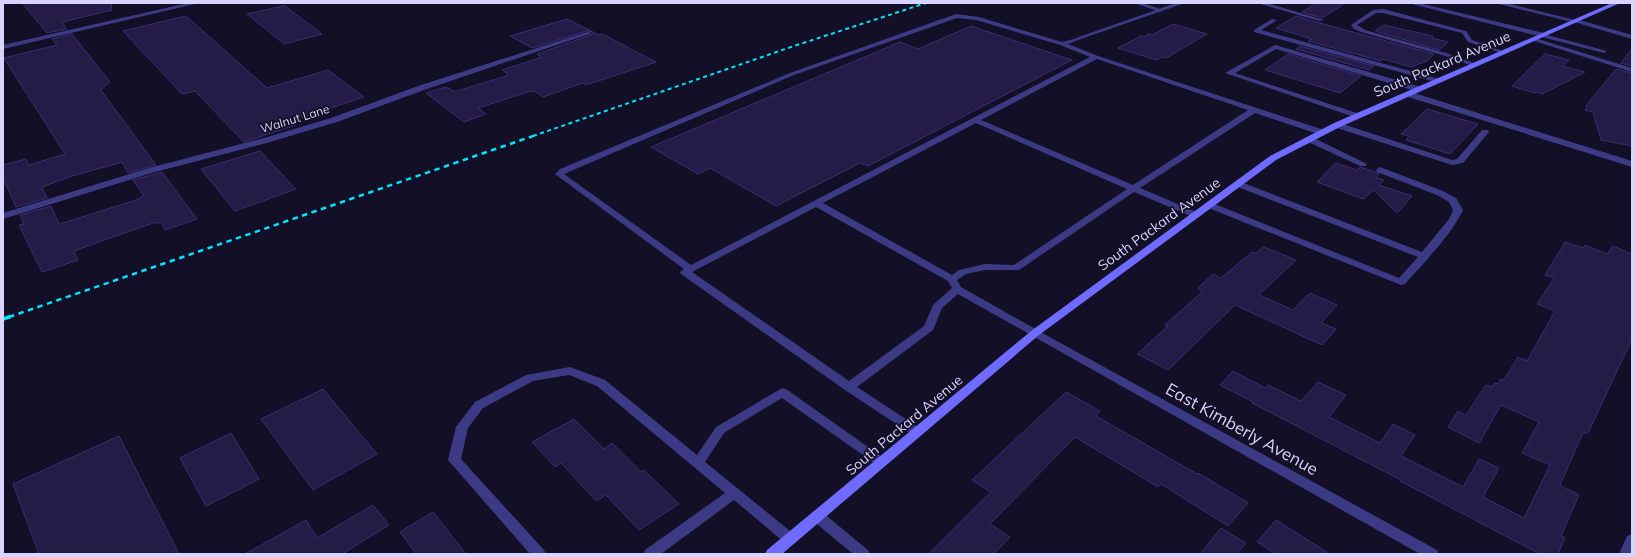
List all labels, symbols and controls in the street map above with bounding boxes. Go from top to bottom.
street label: South Packard Avenue [1371,27,1513,101]
street label: Walnut Lane [259,101,331,136]
street label: South Packard Avenue [1094,174,1224,274]
street label: South Packard Avenue [842,371,966,479]
street label: East Kimberly Avenue [1162,378,1322,480]

